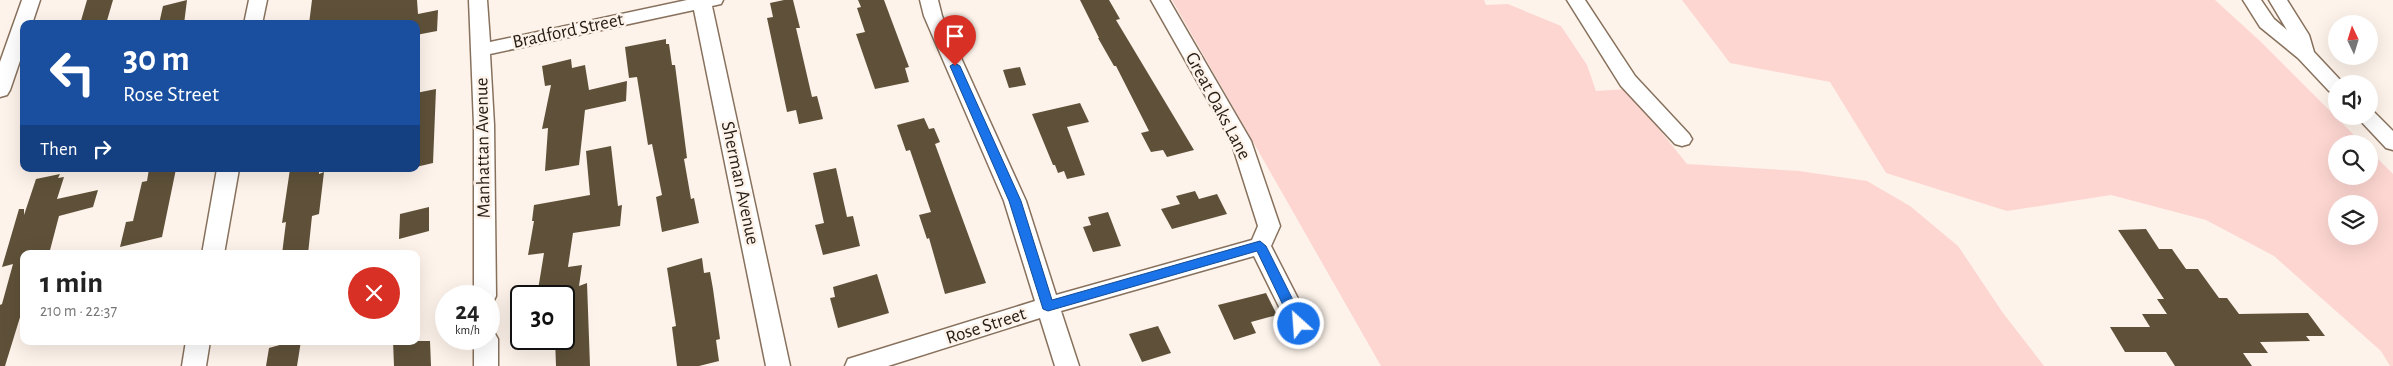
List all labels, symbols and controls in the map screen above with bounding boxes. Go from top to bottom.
street label: Bradford Street [511,10,625,52]
pin [934,15,976,66]
north arrow [2328,15,2378,65]
map controls [2328,15,2378,245]
icon: arrive [941,22,969,50]
icon: left [40,40,105,105]
text: 30 m [123,42,190,77]
street label: Great Oaks Lane [1182,49,1254,163]
button: sound [2328,75,2378,125]
street label: Manhattan Avenue [472,77,494,219]
text: Rose Street [123,83,219,105]
street label: Sherman Avenue [718,120,762,246]
icon: right [88,135,116,163]
button: search [2328,135,2378,185]
text: Then [40,140,78,159]
button: layers [2328,195,2378,245]
button: close [348,267,400,319]
text: 1 min [40,268,103,298]
speed limit sign: 30 [510,285,575,350]
position arrow [1272,297,1324,349]
text: 24 [455,299,480,324]
text: 210 m · 22:37 [40,303,117,319]
street label: Rose Street [944,304,1028,348]
text: km/h [455,324,480,336]

